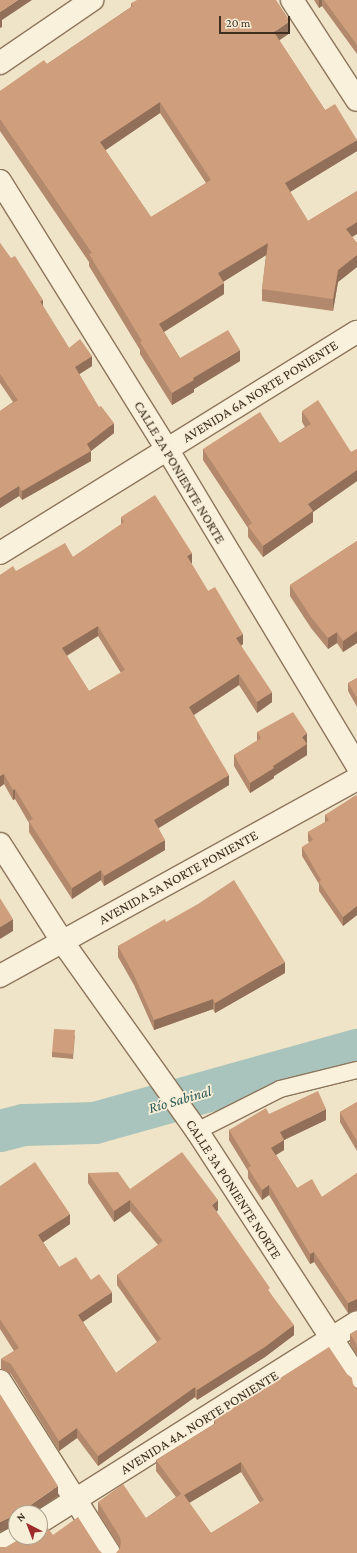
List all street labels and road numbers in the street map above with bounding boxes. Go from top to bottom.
street label: AVENIDA 6A NORTE PONIENTE [179,336,341,446]
street label: CALLE 2A PONIENTE NORTE [131,398,229,546]
street label: AVENIDA 5A NORTE PONIENTE [96,826,260,928]
street label: CALLE 3A PONIENTE NORTE [183,1116,285,1262]
street label: AVENIDA 4A. NORTE PONIENTE [117,1366,281,1478]

